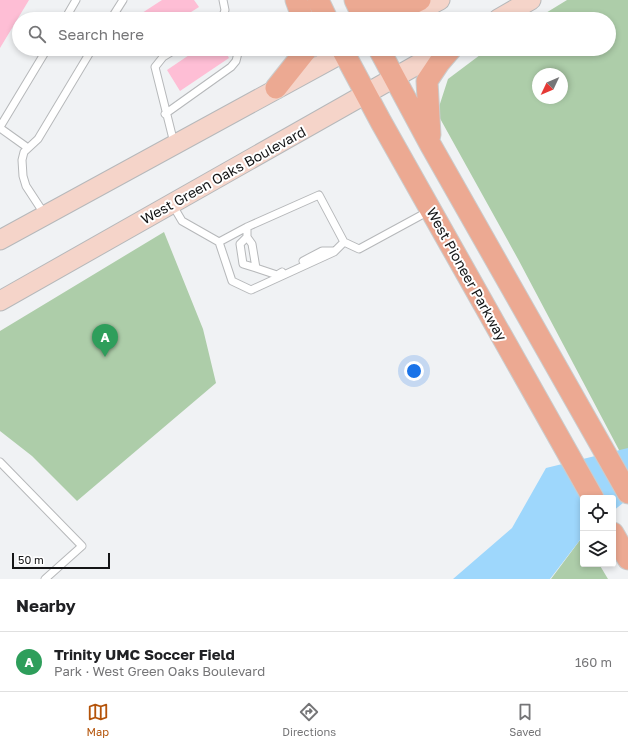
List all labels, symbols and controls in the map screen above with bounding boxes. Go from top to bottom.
search box [12,12,616,56]
icon: search [26,23,48,45]
text: Search here [58,25,144,43]
north arrow [532,68,568,104]
street label: West Green Oaks Boulevard [138,123,308,227]
street label: West Pioneer Parkway [423,204,511,344]
pin: A [92,324,118,357]
your location [404,361,424,381]
map controls [580,495,616,567]
button: locate [580,495,616,531]
button: layers [580,531,616,567]
scale bar [12,551,110,570]
text: 50 m [18,553,44,566]
text: Nearby [16,595,76,616]
text: Trinity UMC Soccer Field [54,645,235,663]
text: A [24,654,34,670]
text: 160 m [575,654,612,670]
text: Park · West Green Oaks Boulevard [54,663,265,679]
tab: Map [87,701,109,738]
tab: Directions [282,701,336,738]
tab: Saved [509,701,541,738]

